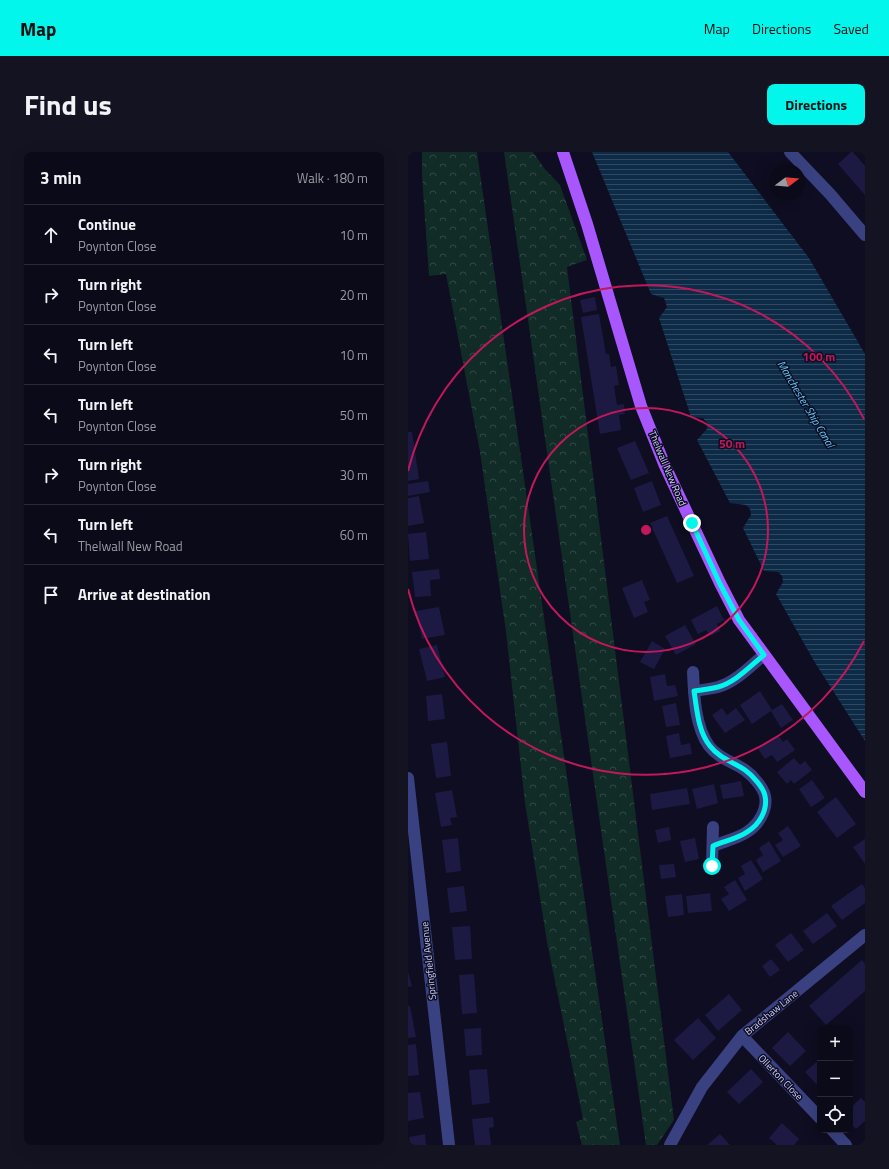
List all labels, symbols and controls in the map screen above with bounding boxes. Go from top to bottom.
text: Map [20,14,56,43]
text: Map [704,18,730,39]
text: Directions [752,18,811,39]
text: Saved [833,18,869,39]
text: Find us [24,83,112,126]
button: Directions [767,84,865,125]
north arrow [769,164,805,200]
text: 3 min [40,165,81,191]
text: Walk · 180 m [297,168,368,188]
text: Continue [78,213,136,236]
icon: ahead [40,224,62,246]
text: 10 m [340,225,368,245]
text: Poynton Close [78,236,156,256]
text: Turn right [78,273,142,296]
icon: right [40,284,62,306]
text: 20 m [340,285,368,305]
text: Poynton Close [78,296,156,316]
text: Turn left [78,333,133,356]
icon: left [40,344,62,366]
text: 10 m [340,345,368,365]
text: 100 m [803,347,835,366]
text: Poynton Close [78,356,156,376]
water label: Manchester Ship Canal [774,357,839,452]
text: Turn left [78,393,133,416]
icon: left [40,404,62,426]
text: 50 m [340,405,368,425]
text: Poynton Close [78,416,156,436]
street label: Thelwall New Road [645,428,690,508]
text: 50 m [719,434,745,453]
text: Turn right [78,453,142,476]
icon: right [40,464,62,486]
text: 30 m [340,465,368,485]
text: Poynton Close [78,476,156,496]
text: Turn left [78,513,133,536]
route end [683,514,701,532]
centre of rings [639,523,653,537]
icon: left [40,524,62,546]
text: 60 m [340,525,368,545]
text: Thelwall New Road [78,536,183,556]
text: Arrive at destination [78,583,211,606]
icon: arrive [40,584,62,606]
route start [703,857,721,875]
street label: Springfield Avenue [417,921,440,1001]
street label: Bradshaw Lane [741,986,801,1039]
map controls [817,1025,853,1133]
button: + [817,1025,853,1061]
street label: Ollerton Close [755,1051,806,1104]
button: − [817,1061,853,1097]
button: locate [817,1097,853,1133]

